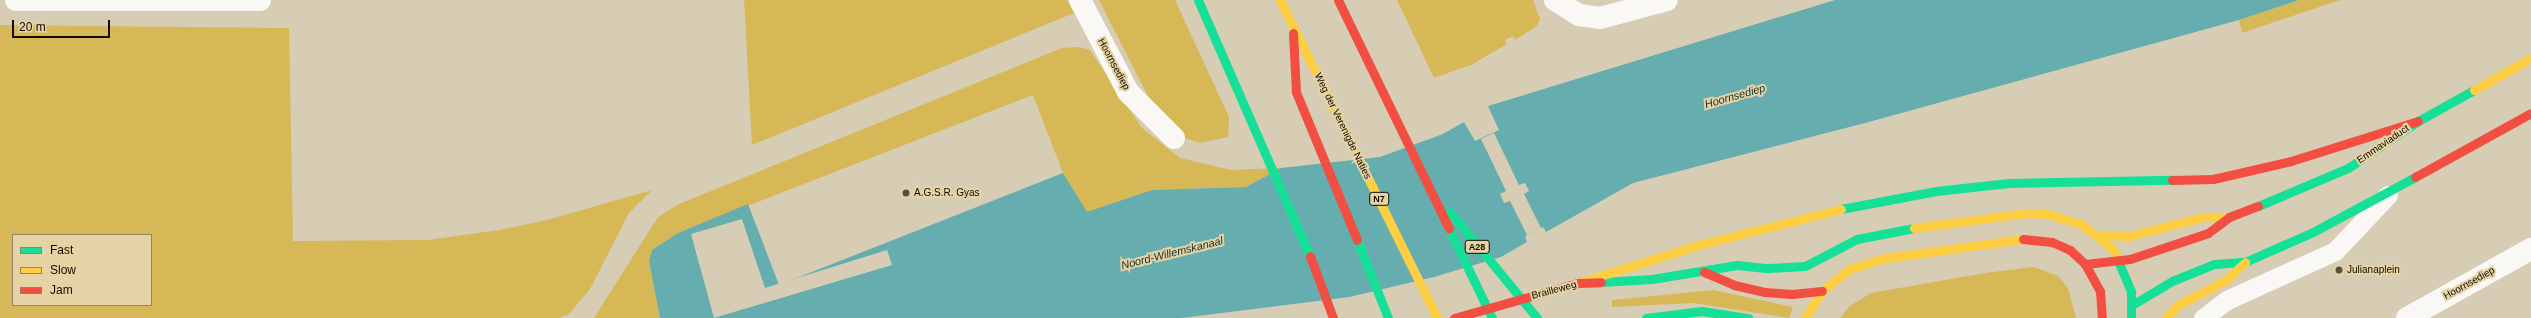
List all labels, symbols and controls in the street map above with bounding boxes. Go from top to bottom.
scale bar [14,12,112,38]
text: 20 m [19,20,46,34]
street label: Hoornsediep [1095,36,1133,92]
street label: Weg der Verenigde Naties [1312,71,1374,181]
water label: Hoornsediep [1703,81,1767,111]
street label: Emmaviaduct [2355,122,2411,166]
place label: A.G.S.R. Gyas [914,187,980,199]
marker: A.G.S.R. Gyas [901,188,911,198]
road number: N7 [1369,192,1389,206]
legend [12,234,152,306]
water label: Noord-Willemskanaal [1120,234,1224,272]
road number: A28 [1464,240,1490,254]
text: Fast [50,243,73,257]
text: Slow [50,263,76,277]
place label: Julianaplein [2347,264,2400,276]
street label: Hoornsediep [2441,264,2497,302]
marker: Julianaplein [2334,265,2344,275]
street label: Brailleweg [1530,278,1578,302]
text: Jam [50,283,73,297]

